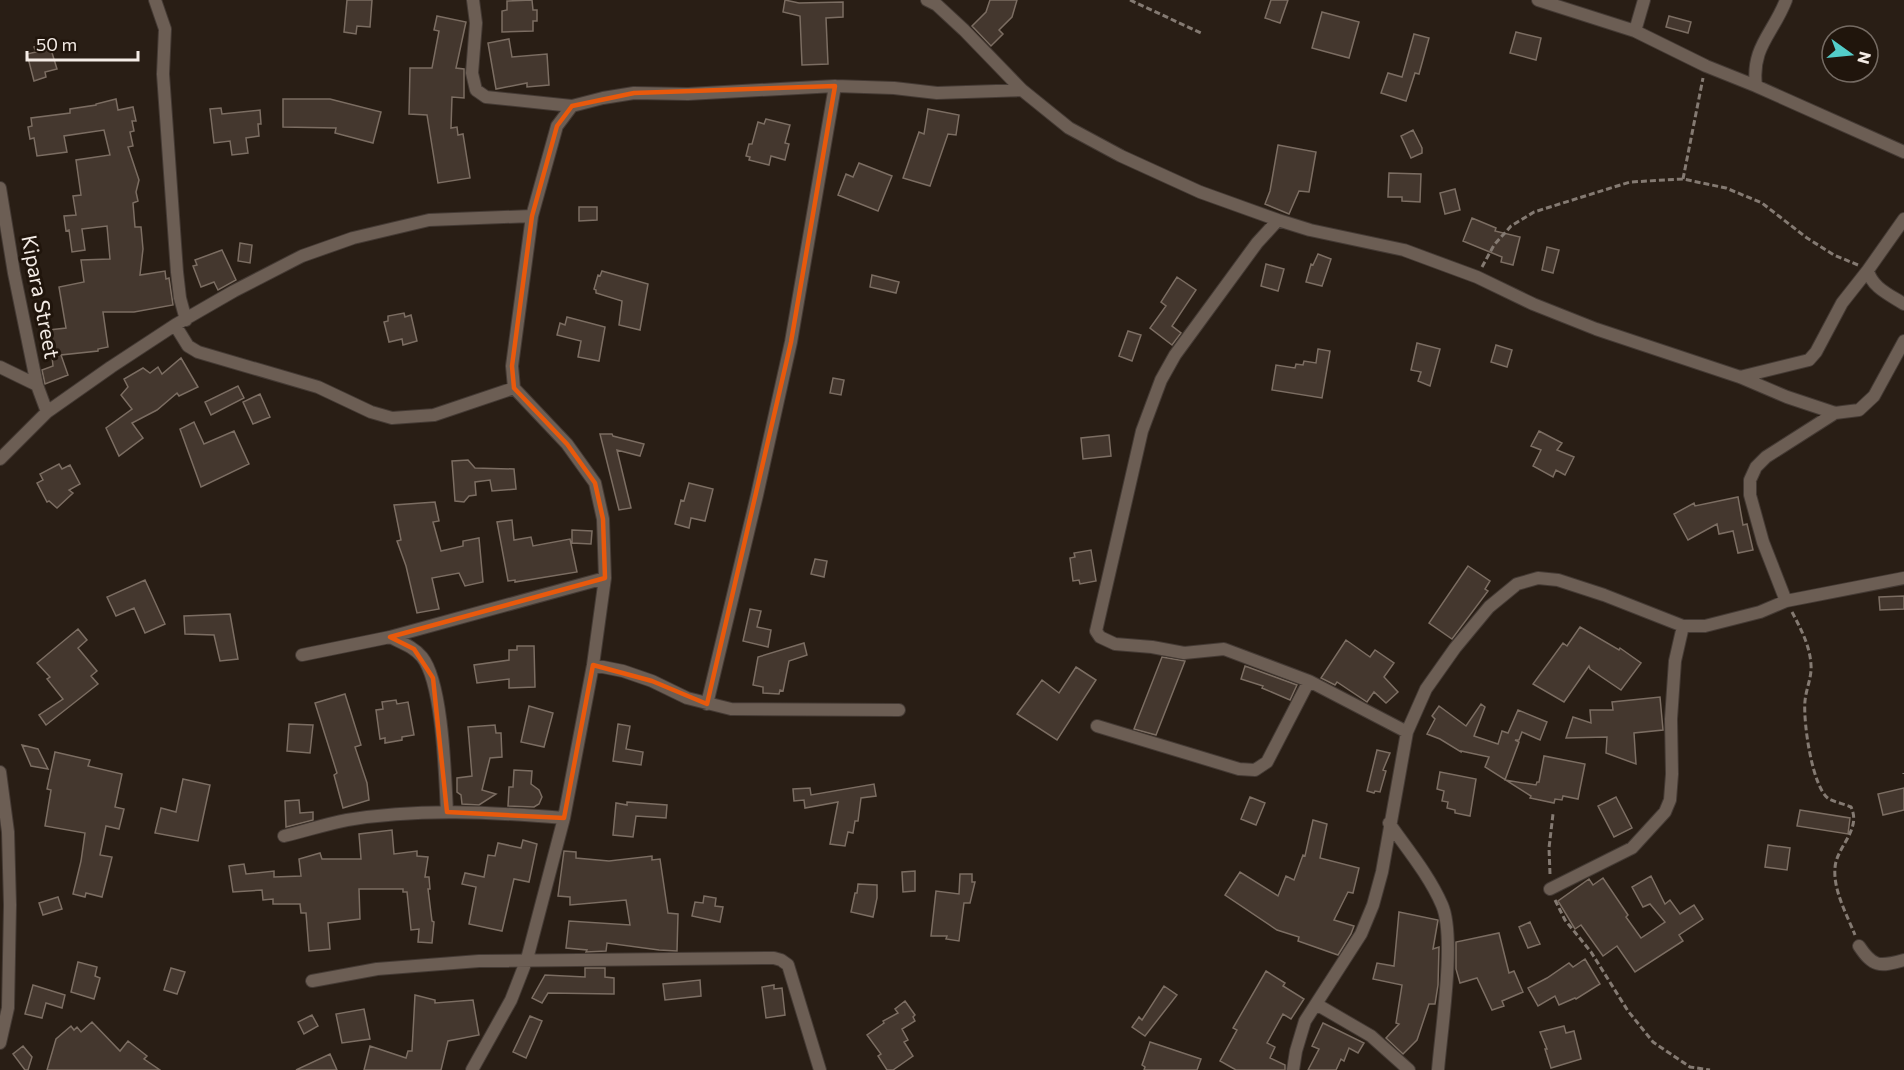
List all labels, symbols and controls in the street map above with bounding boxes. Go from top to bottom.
scale bar [27,24,138,62]
north arrow [1820,24,1880,84]
text: 50 m [36,33,77,55]
text: N [1854,50,1876,66]
street label: Kipara Street [17,233,66,361]

